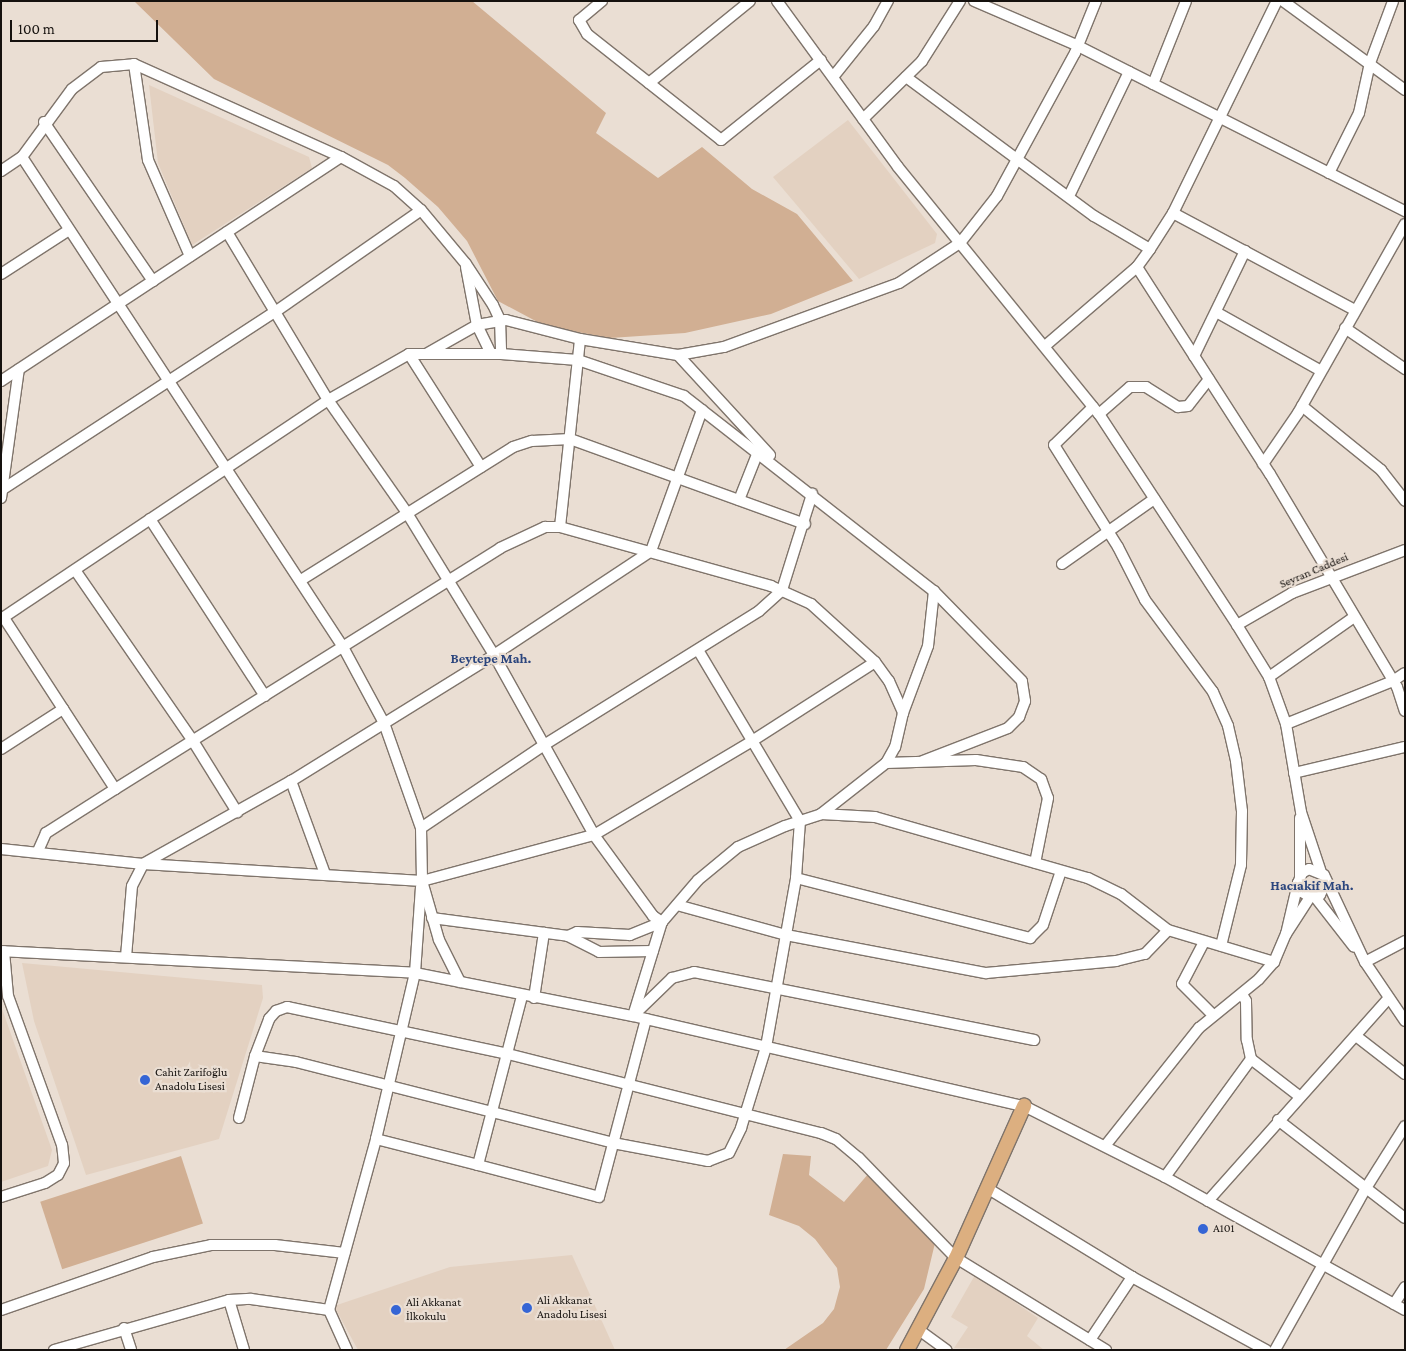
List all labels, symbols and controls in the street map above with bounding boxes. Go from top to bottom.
scale bar [12,10,160,42]
text: 100 m [18,21,55,37]
street label: Seyran Caddesi [1278,550,1350,592]
district label: Beytepe Mah. [451,650,531,666]
district label: Hacıakif Mah. [1270,877,1354,893]
place label: Cahit Zarifoğlu Anadolu Lisesi [155,1066,227,1094]
marker: Cahit Zarifoğlu Anadolu Lisesi [139,1074,151,1086]
place label: A101 [1213,1222,1235,1236]
marker: A101 [1197,1223,1209,1235]
place label: Ali Akkanat Anadolu Lisesi [537,1294,607,1322]
place label: Ali Akkanat İlkokulu [406,1296,461,1324]
marker: Ali Akkanat Anadolu Lisesi [521,1302,533,1314]
marker: Ali Akkanat İlkokulu [390,1304,402,1316]

